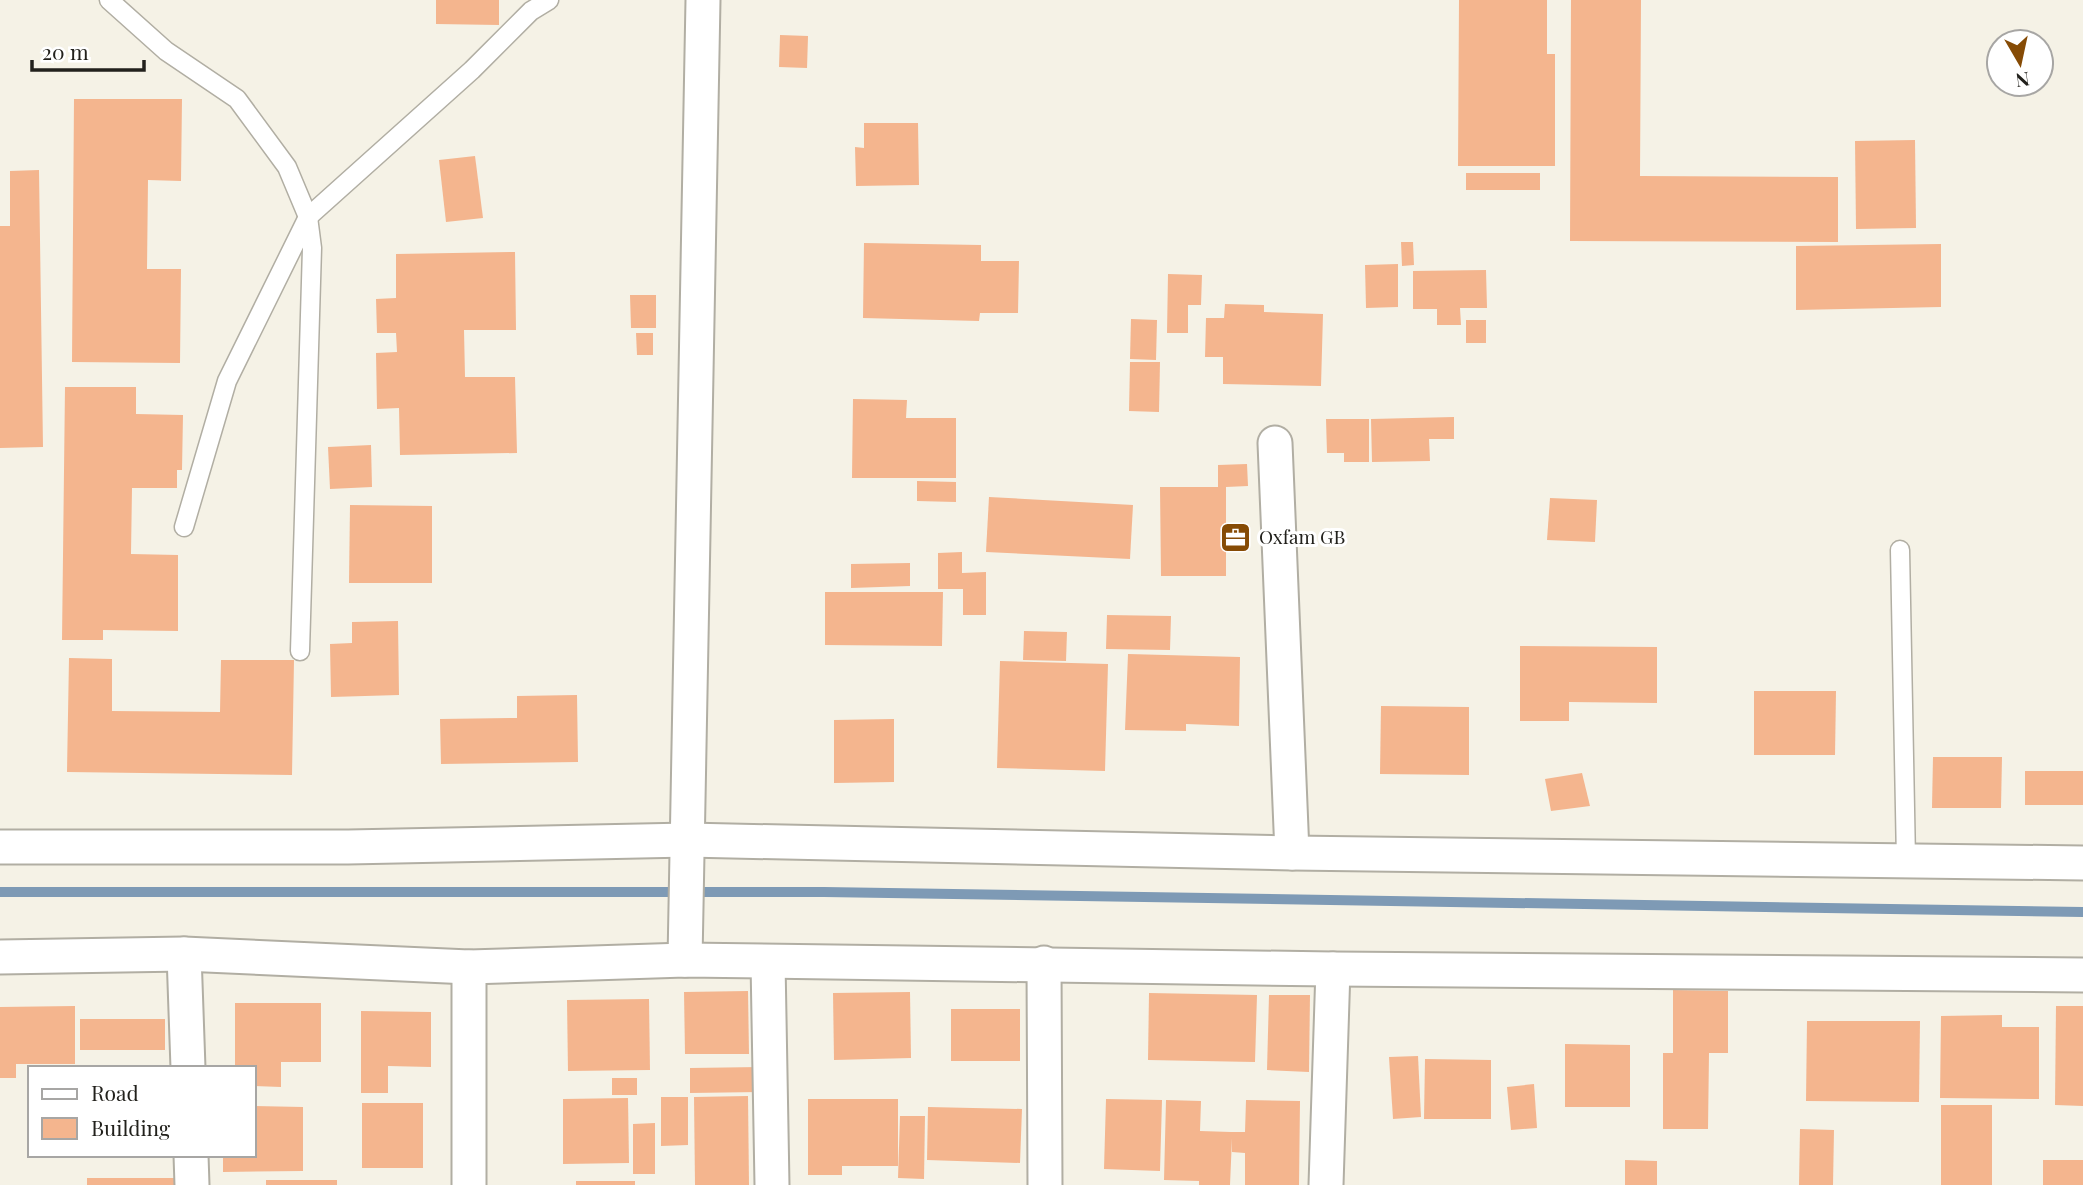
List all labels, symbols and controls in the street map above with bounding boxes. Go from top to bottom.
scale bar [32,28,144,72]
north arrow [1985,28,2055,98]
text: 20 m [42,37,89,65]
text: N [2014,67,2032,95]
office icon: Oxfam GB [1219,520,1253,554]
place label: Oxfam GB [1259,523,1345,549]
legend [28,1066,256,1157]
text: Road [91,1078,139,1106]
text: Building [91,1113,170,1141]

